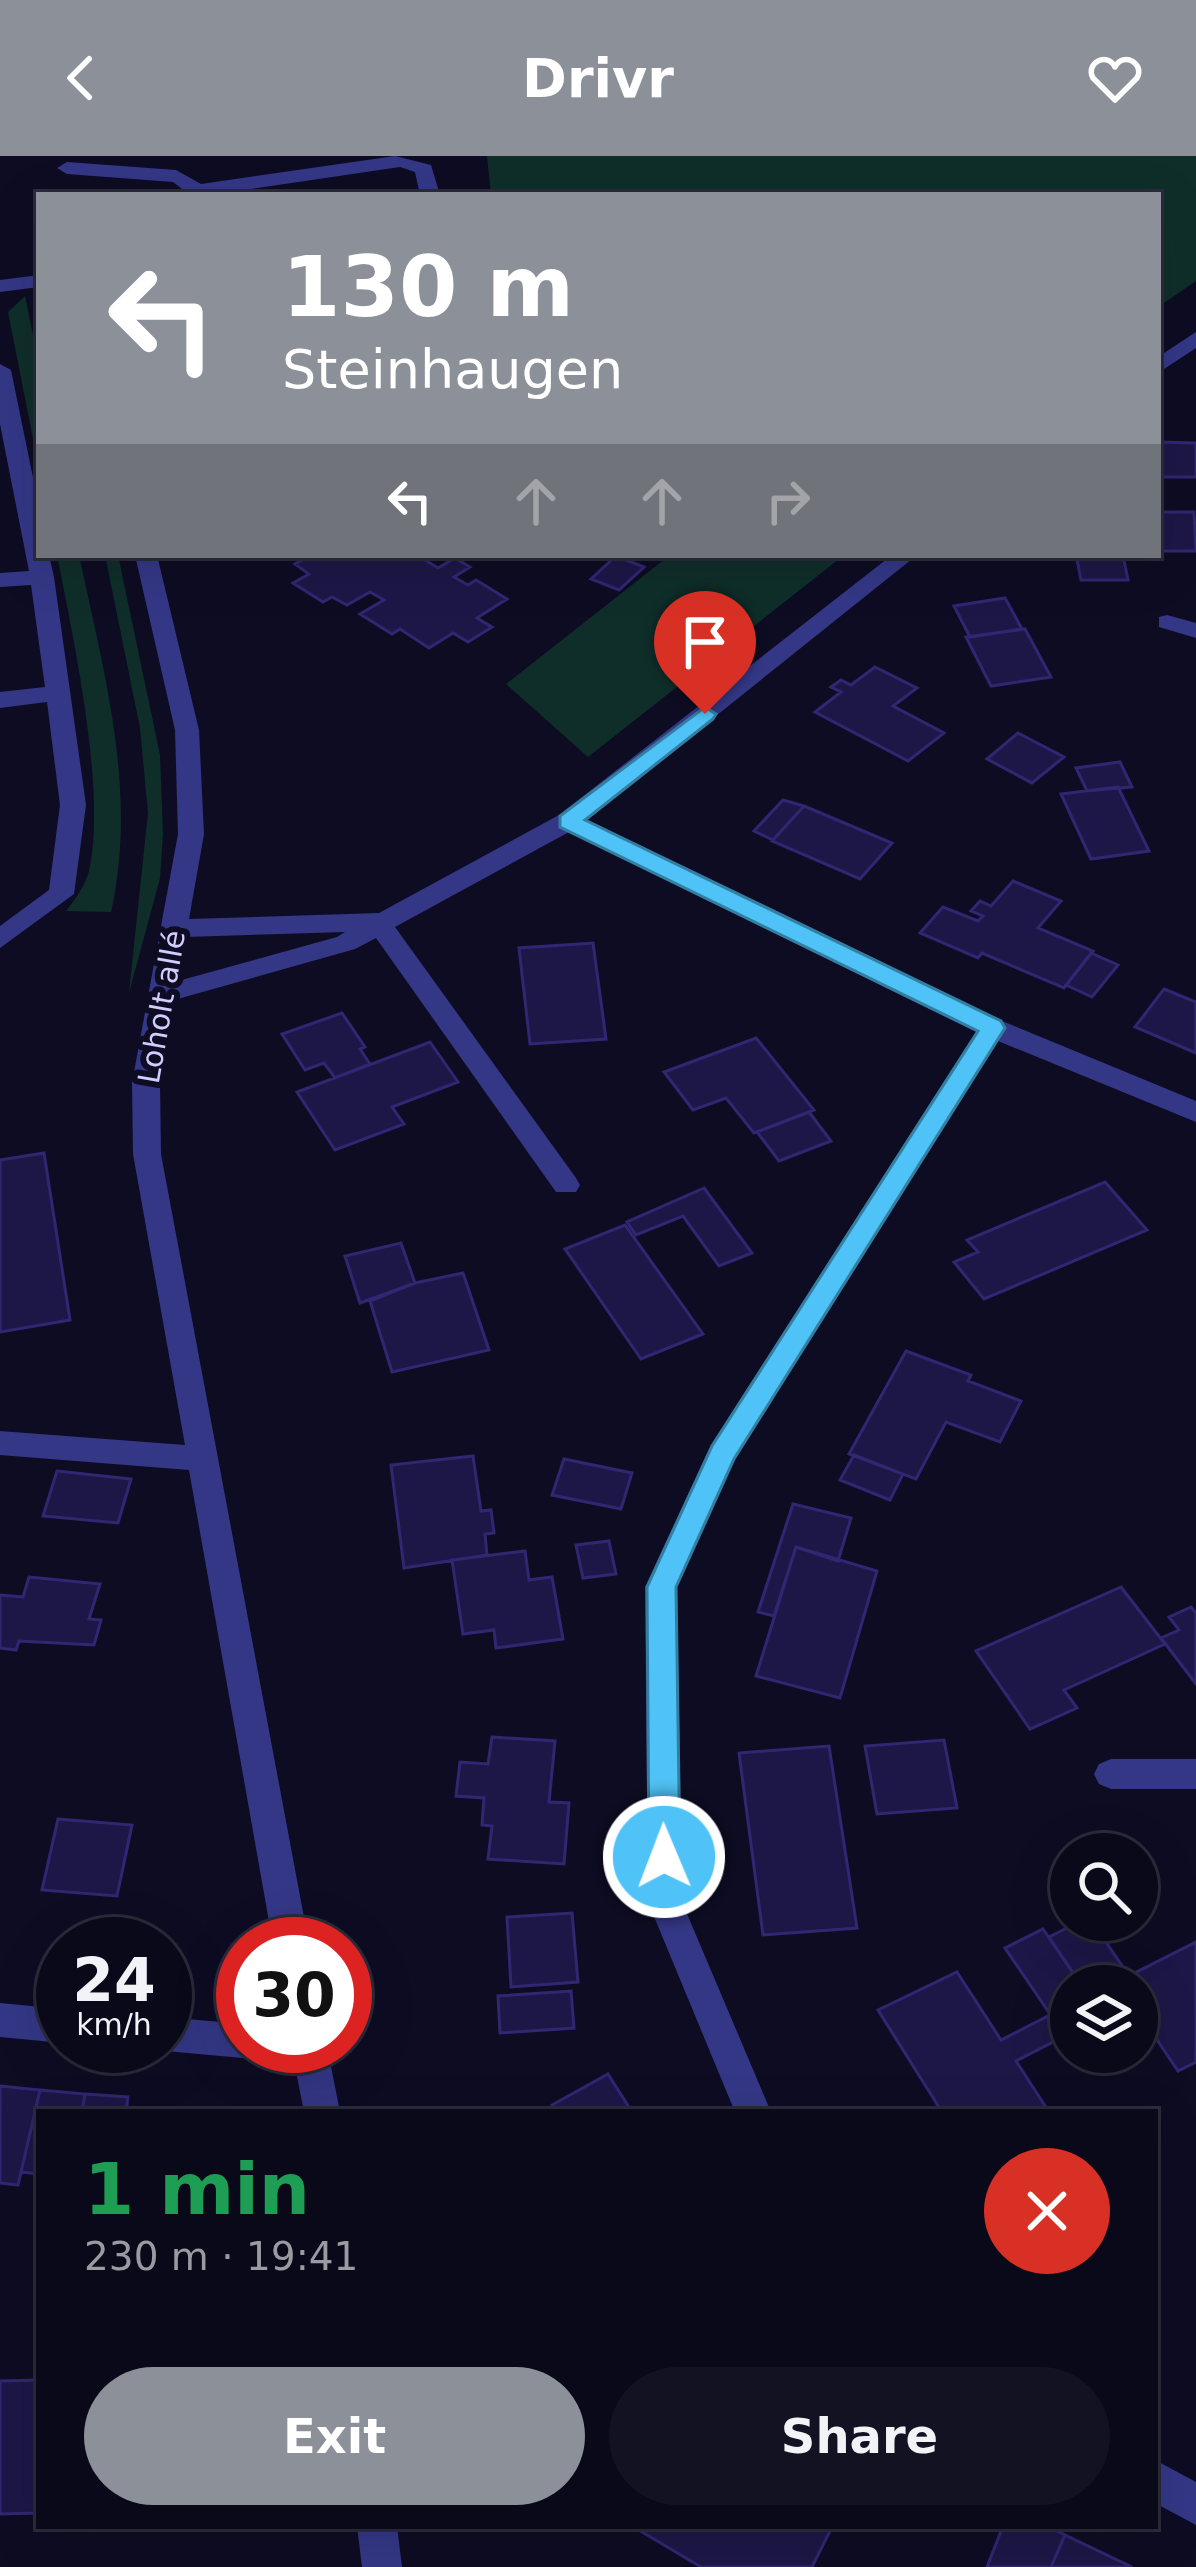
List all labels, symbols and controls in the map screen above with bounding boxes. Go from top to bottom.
icon: back [48,45,114,111]
icon: heart [1082,45,1148,111]
text: Drivr [522,47,674,110]
text: 130 m [282,238,574,336]
icon: left [84,240,240,396]
text: Steinhaugen [282,338,623,401]
icon: left [377,468,443,534]
icon: ahead [503,468,569,534]
icon: ahead [629,468,695,534]
icon: right [755,468,821,534]
pin [654,591,756,714]
icon: arrive [672,609,738,675]
street label: Loholt allé [131,928,192,1086]
position arrow [601,1794,727,1920]
map controls [1050,1833,1158,2073]
button: search [1050,1833,1158,1941]
speed limit sign: 30 [216,1917,372,2073]
text: 24 [72,1945,156,2015]
button: layers [1050,1965,1158,2073]
text: km/h [76,2007,152,2042]
text: 1 min [84,2147,310,2231]
button: close [984,2148,1110,2274]
text: 230 m · 19:41 [84,2234,358,2279]
button: Exit [84,2367,585,2505]
button: Share [609,2367,1110,2505]

